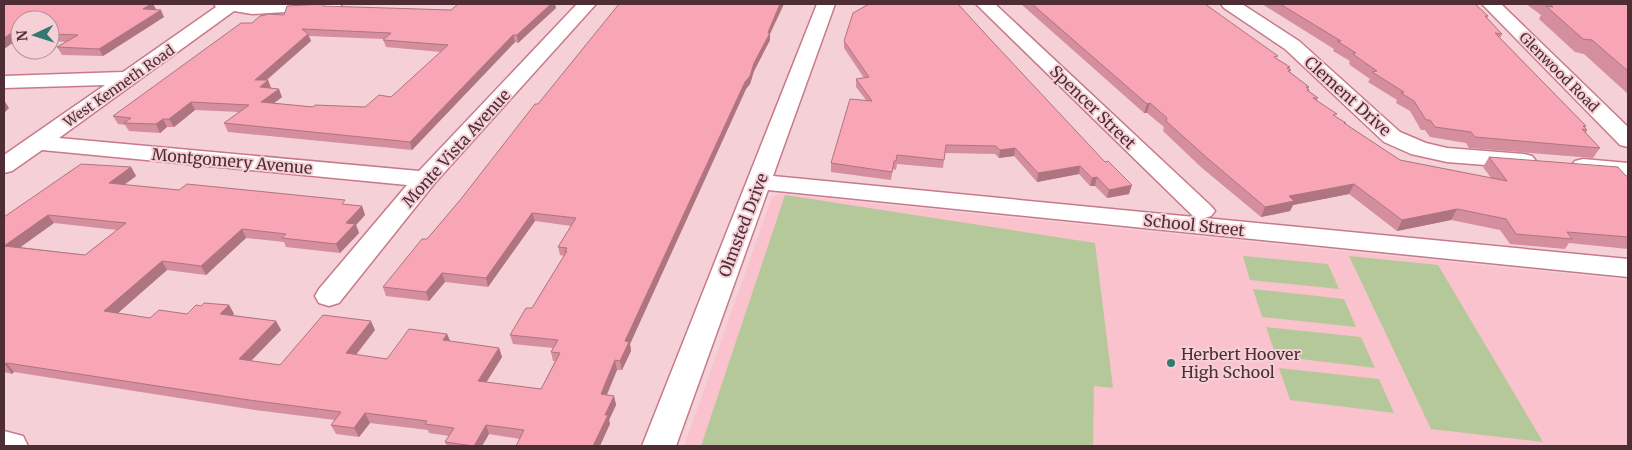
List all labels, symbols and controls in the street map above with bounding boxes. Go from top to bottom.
north arrow [10,10,60,60]
street label: Glenwood Road [1515,28,1603,116]
text: N [13,30,31,42]
street label: West Kenneth Road [59,41,178,132]
street label: Clement Drive [1300,52,1396,140]
street label: Spencer Street [1046,61,1141,153]
street label: Monte Vista Avenue [398,85,514,211]
street label: Montgomery Avenue [151,144,313,178]
street label: Olmsted Drive [714,170,772,280]
street label: School Street [1142,210,1246,240]
place label: Herbert Hoover High School [1181,344,1301,382]
marker: Herbert Hoover High School [1165,357,1177,369]

